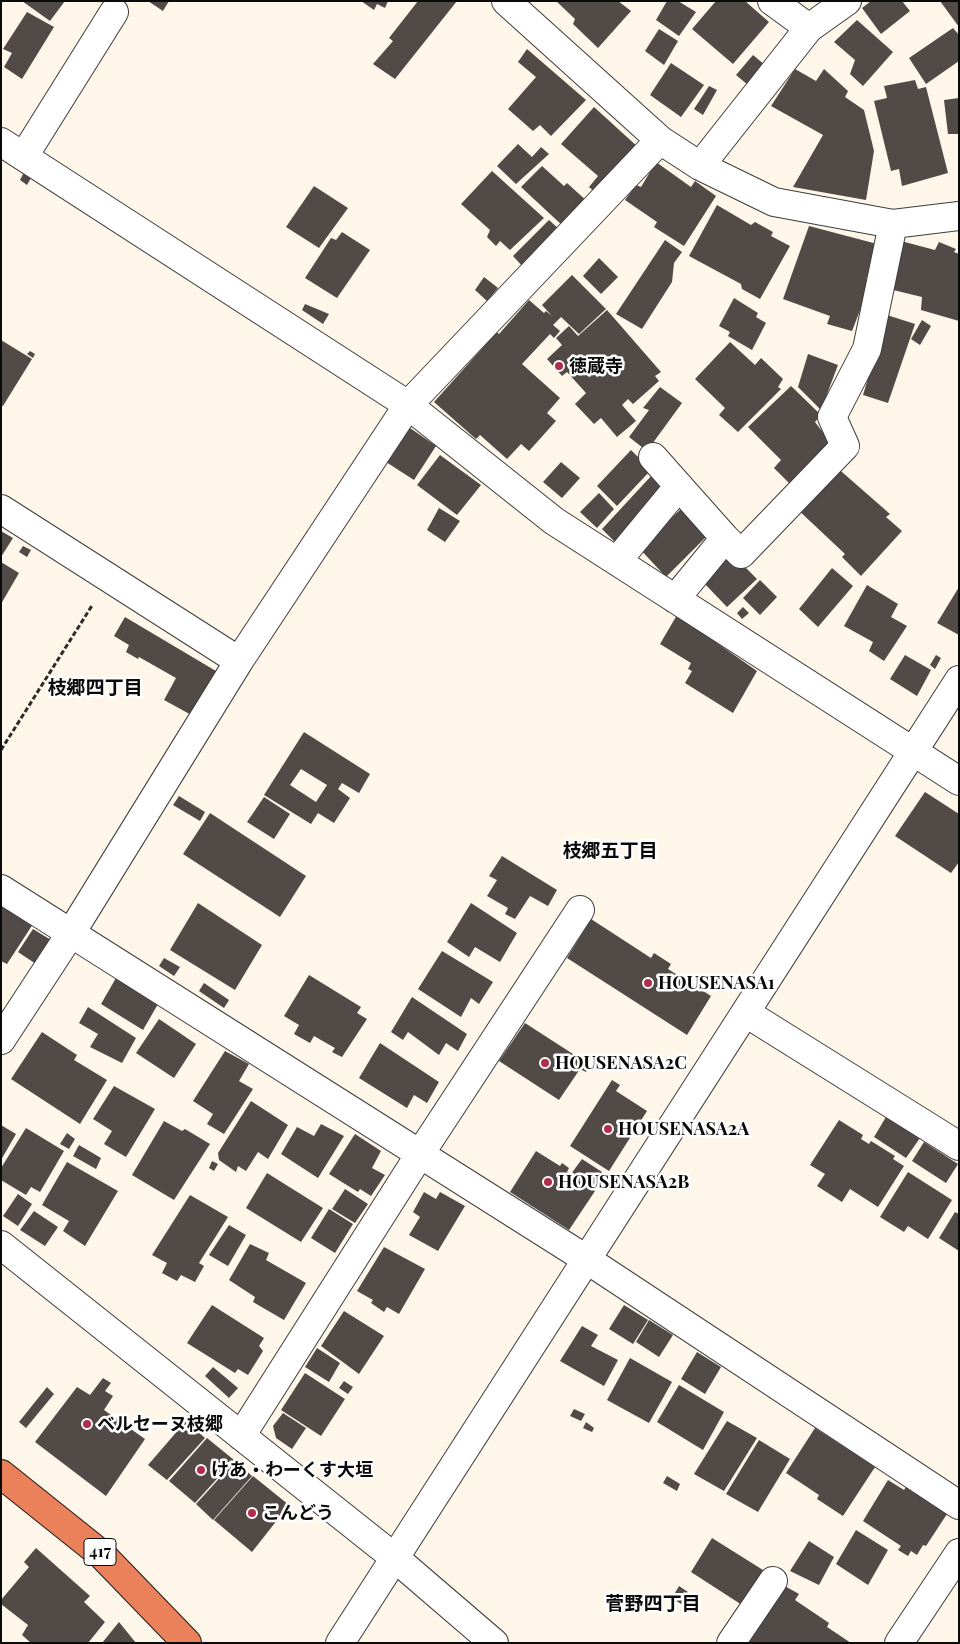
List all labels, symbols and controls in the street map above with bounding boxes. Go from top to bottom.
place label: 徳蔵寺 [569,355,623,377]
marker: 徳蔵寺 [553,360,565,372]
district label: 枝郷四丁目 [48,677,142,699]
district label: 枝郷五丁目 [563,840,657,862]
place label: HOUSENASA1 [658,972,775,994]
marker: HOUSENASA1 [642,977,654,989]
place label: HOUSENASA2C [555,1052,687,1074]
marker: HOUSENASA2C [539,1057,551,1069]
place label: HOUSENASA2A [618,1118,749,1140]
marker: HOUSENASA2A [602,1123,614,1135]
place label: HOUSENASA2B [558,1171,689,1193]
marker: HOUSENASA2B [542,1176,554,1188]
place label: ベルセーヌ枝郷 [97,1413,223,1435]
marker: ベルセーヌ枝郷 [81,1418,93,1430]
place label: けあ・わーくす大垣 [211,1459,373,1481]
marker: けあ・わーくす大垣 [195,1464,207,1476]
place label: こんどう [262,1502,334,1524]
marker: こんどう [246,1507,258,1519]
road number: 417 [84,1538,116,1565]
district label: 菅野四丁目 [606,1593,700,1615]

